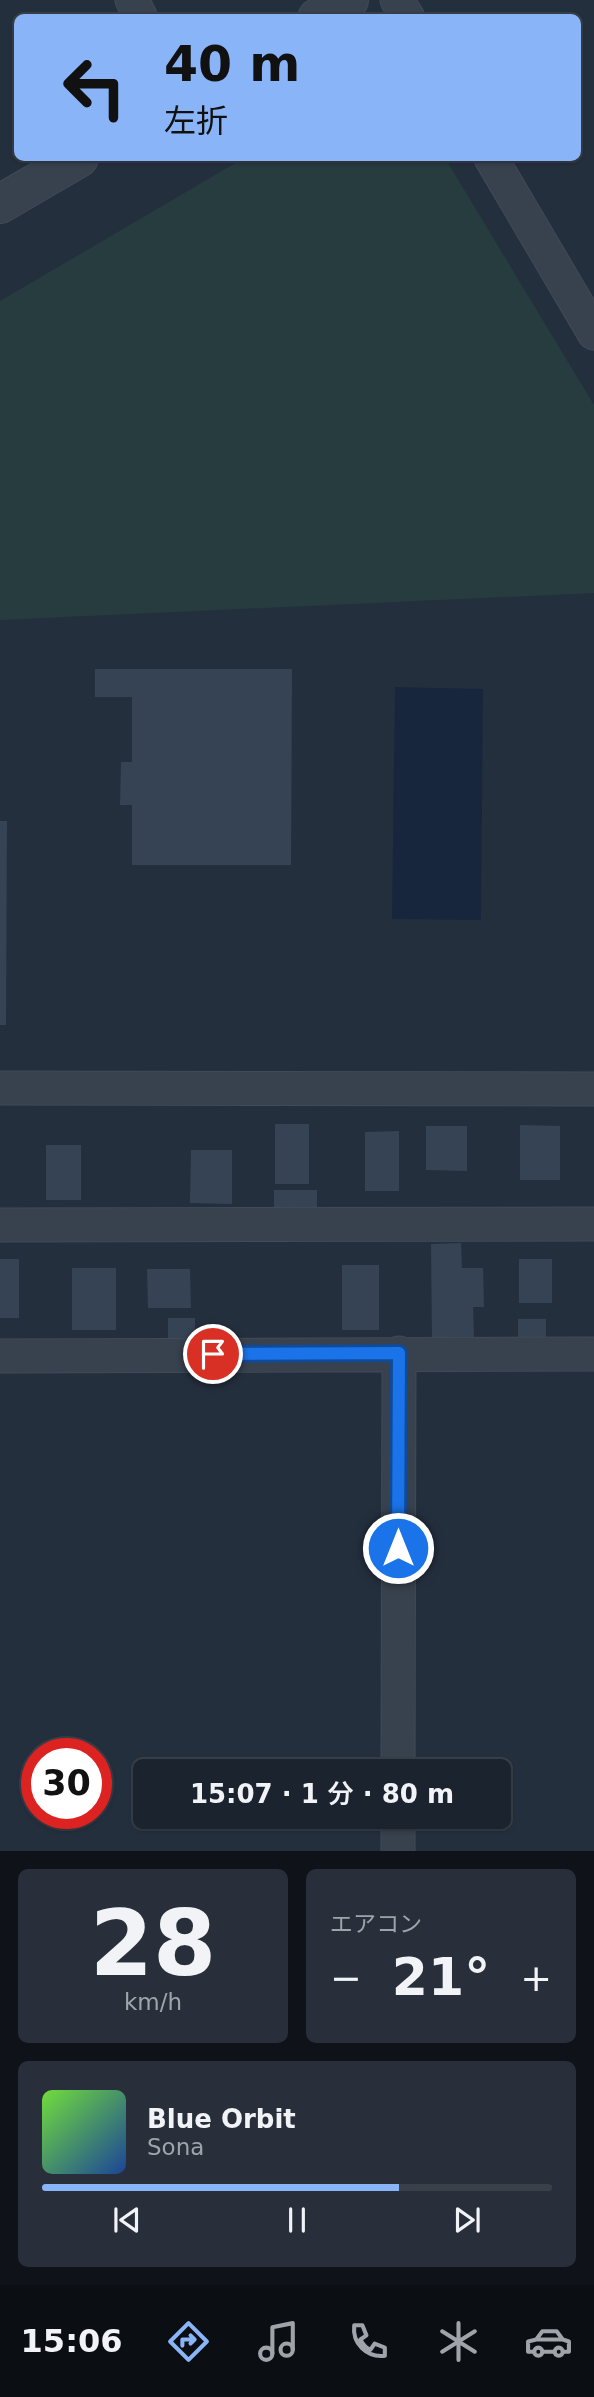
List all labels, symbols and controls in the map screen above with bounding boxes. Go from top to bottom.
text: 40 m [164,36,300,93]
icon: left [49,42,140,133]
text: 左折 [164,102,228,140]
pin [183,1324,243,1384]
icon: arrive [194,1335,232,1373]
position arrow [361,1511,435,1585]
speed limit sign: 30 [21,1738,112,1829]
text: 15:07 · 1 分 · 80 m [190,1779,454,1809]
text: 28 [90,1891,216,1996]
text: エアコン [330,1911,422,1937]
text: 21° [392,1947,490,2007]
text: − [330,1956,362,2000]
text: + [520,1956,552,2000]
text: km/h [124,1989,182,2015]
text: Blue Orbit [147,2104,296,2134]
text: Sona [147,2134,204,2160]
icon: previous [108,2201,146,2239]
icon: pause [278,2201,316,2239]
icon: next [448,2201,486,2239]
icon: directions [164,2317,213,2366]
icon: music [254,2317,303,2366]
icon: phone [344,2317,393,2366]
icon: climate [434,2317,483,2366]
icon: car [524,2317,573,2366]
text: 15:06 [21,2322,122,2360]

